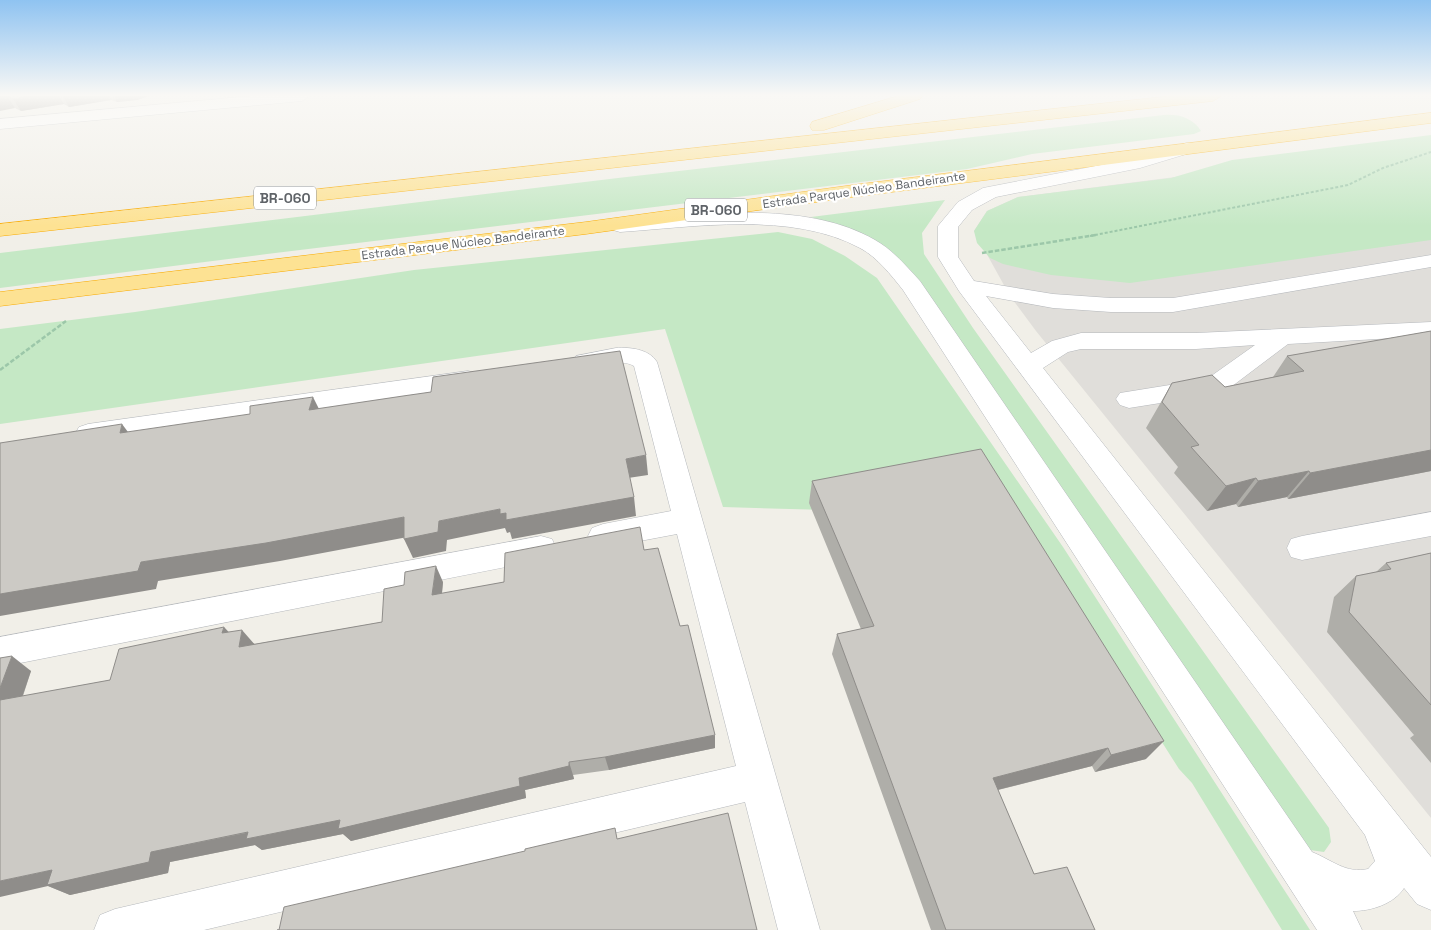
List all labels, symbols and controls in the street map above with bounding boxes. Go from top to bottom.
street label: Estrada Parque Núcleo Bandeirante [762,168,966,212]
road number: BR-060 [254,187,316,210]
road number: BR-060 [685,198,747,222]
street label: Estrada Parque Núcleo Bandeirante [360,223,566,263]

